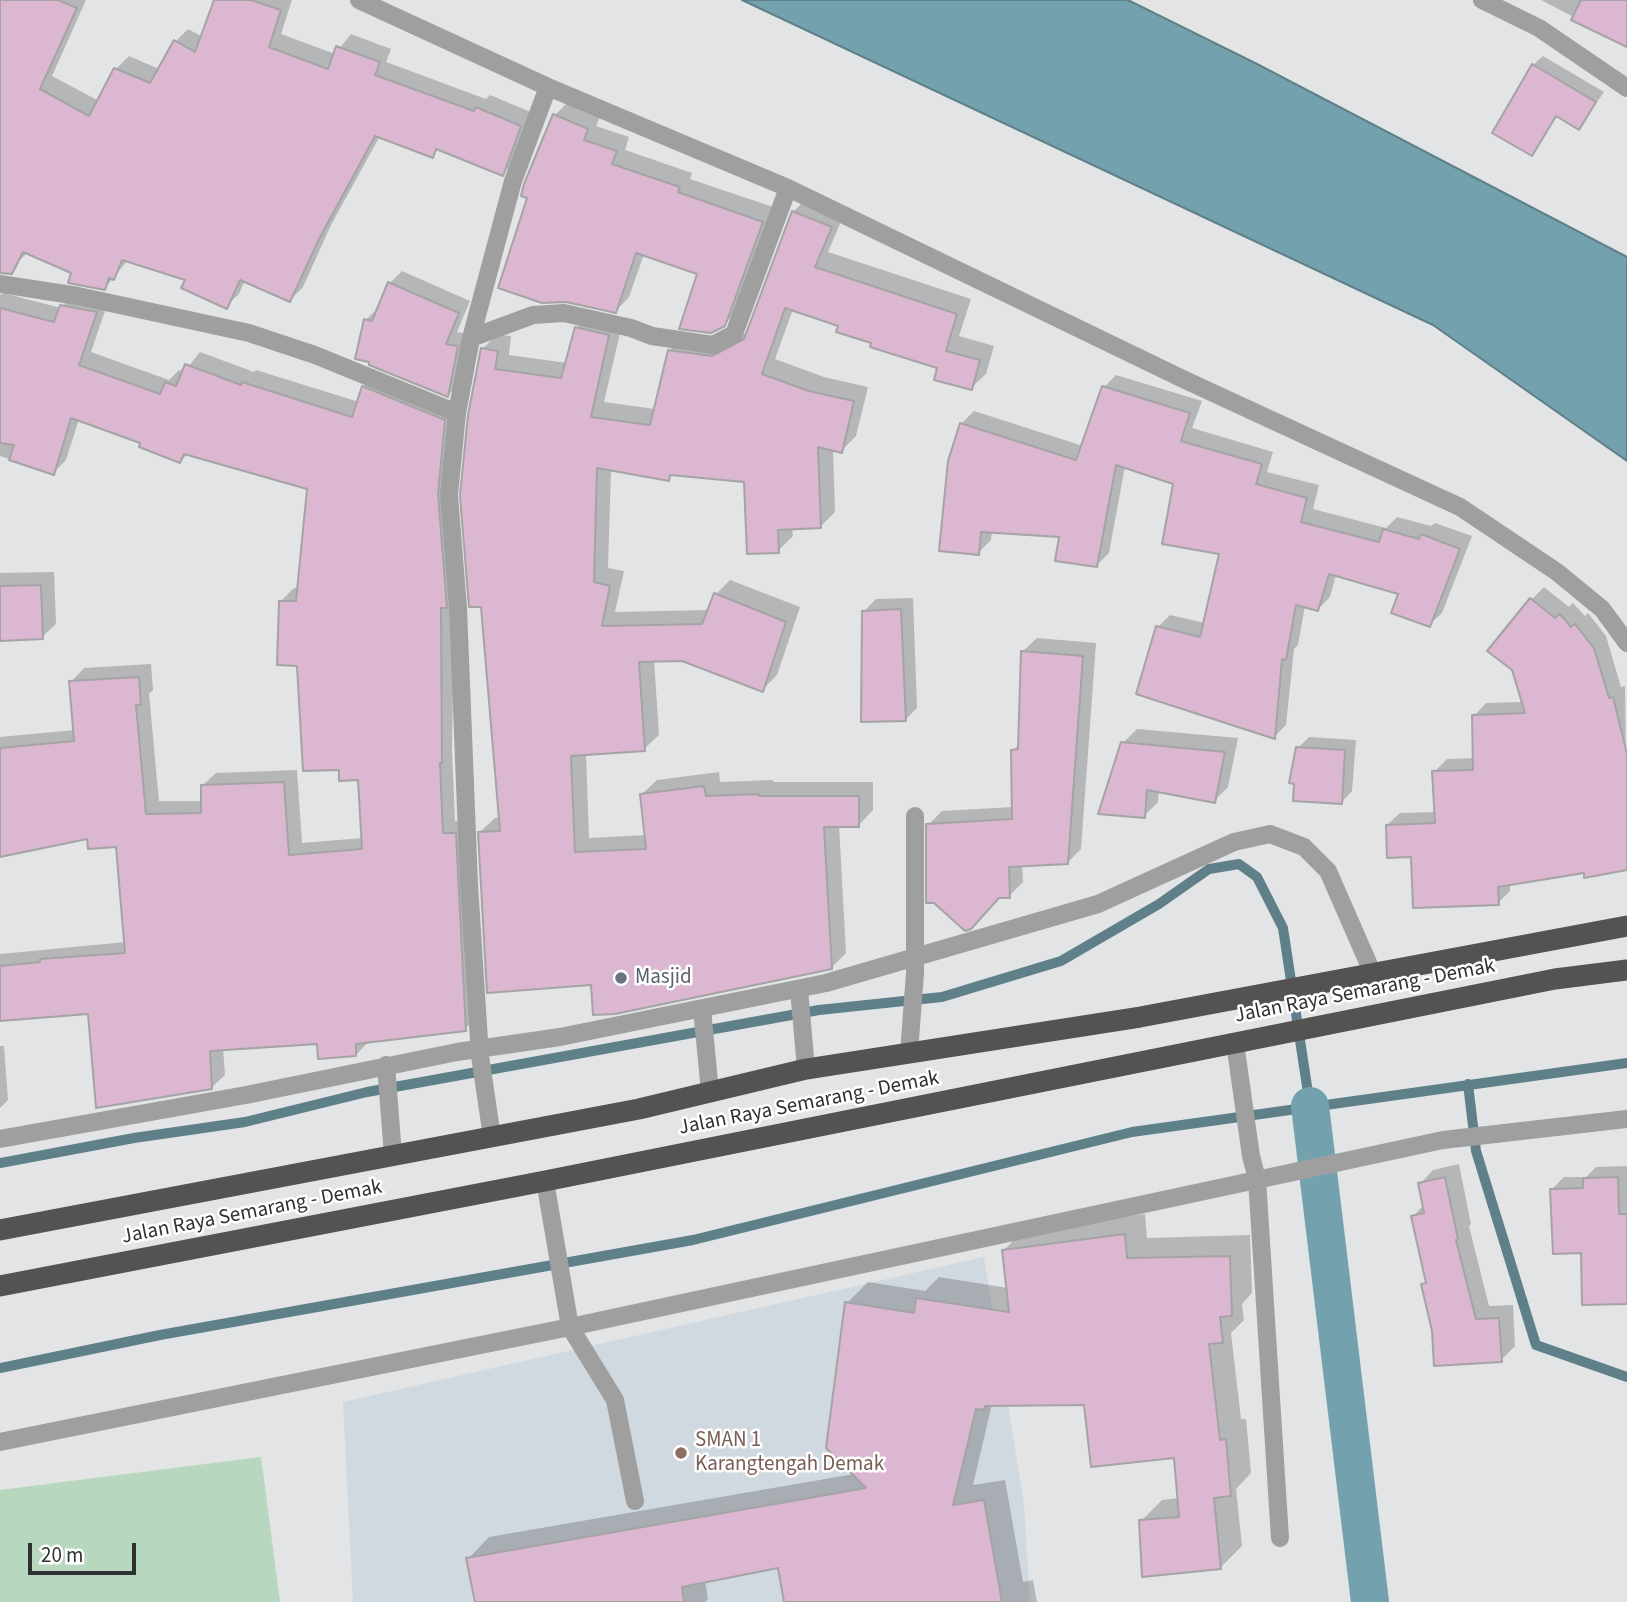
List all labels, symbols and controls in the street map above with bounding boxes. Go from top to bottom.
street label: Jalan Raya Semarang - Demak [1233,954,1497,1030]
place label: Masjid [635,965,692,991]
marker: Masjid [613,970,629,986]
street label: Jalan Raya Semarang - Demak [677,1066,941,1142]
street label: Jalan Raya Semarang - Demak [120,1175,384,1251]
place label: SMAN 1 Karangtengah Demak [695,1428,884,1478]
marker: SMAN 1 Karangtengah Demak [673,1445,689,1461]
scale bar [32,1528,140,1572]
text: 20 m [41,1540,83,1570]

